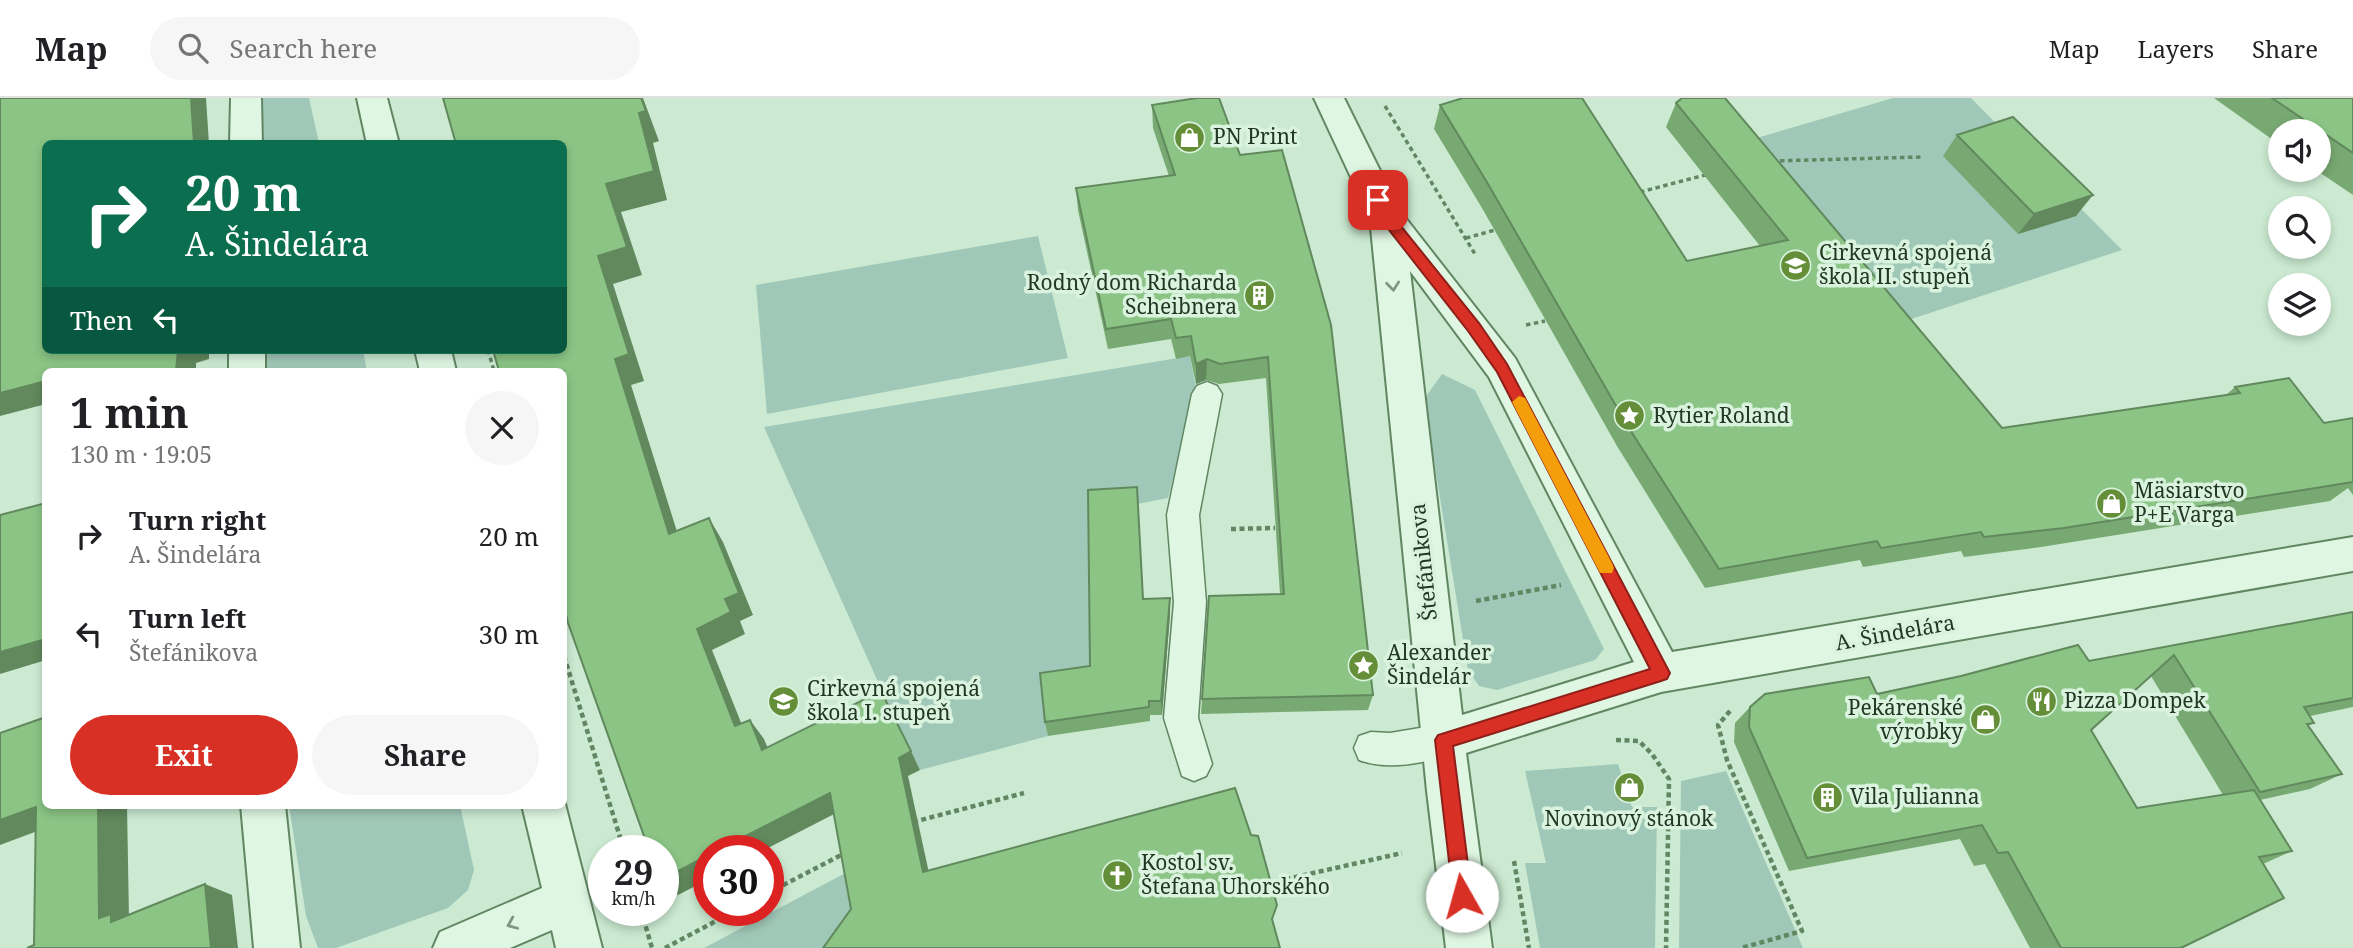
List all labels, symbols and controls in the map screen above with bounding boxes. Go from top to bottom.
search box [150,17,640,80]
text: Map [35,26,108,71]
icon: search [174,29,212,67]
text: Search here [230,30,377,66]
text: Map [2049,32,2100,65]
text: Layers [2138,32,2214,65]
text: Share [2252,32,2318,65]
map controls [2268,119,2331,336]
button: sound [2268,119,2331,182]
shop icon: PN Print [1173,120,1207,154]
place label: PN Print [1213,122,1297,150]
text: 20 m [185,159,301,225]
icon: right [70,168,161,259]
pin [1348,170,1408,230]
icon: arrive [1359,181,1397,219]
button: search [2268,196,2331,259]
text: A. Šindelára [185,222,369,265]
place label: Cirkevná spojená škola II. stupeň [1819,238,1992,290]
school or university icon: Cirkevná spojená škola II. stupeň [1779,248,1813,282]
place label: Rodný dom Richarda Scheibnera [1027,268,1237,320]
button: layers [2268,273,2331,336]
building icon: Rodný dom Richarda Scheibnera [1243,278,1277,312]
one-way arrow [1385,280,1400,291]
icon: left [147,301,185,339]
text: Then [70,302,133,338]
text: 1 min [70,383,189,440]
button: close [465,391,539,465]
place icon: Rytier Roland [1613,399,1647,433]
place label: Rytier Roland [1653,401,1790,429]
text: 130 m · 19:05 [70,438,212,470]
place label: Mäsiarstvo P+E Varga [2134,476,2245,528]
shop icon: Mäsiarstvo P+E Varga [2094,486,2128,520]
text: Turn right [129,502,266,538]
street label: Štefánikova [1403,502,1443,622]
icon: right [70,517,108,555]
text: 20 m [479,518,539,554]
text: A. Šindelára [129,538,261,570]
text: Turn left [129,600,246,636]
street label: A. Šindelára [1833,608,1957,656]
icon: left [70,615,108,653]
text: 30 m [479,616,539,652]
text: Štefánikova [129,636,258,668]
place label: Alexander Šindelár [1387,638,1491,690]
place icon: Alexander Šindelár [1347,648,1381,682]
place label: Cirkevná spojená škola I. stupeň [807,674,980,726]
school or university icon: Cirkevná spojená škola I. stupeň [767,684,801,718]
restaurant icon: Pizza Dompek [2024,684,2058,718]
place label: Pizza Dompek [2064,686,2207,714]
place label: Pekárenské výrobky [1848,693,1963,745]
shop icon: Pekárenské výrobky [1969,703,2003,737]
button: Exit [70,715,298,795]
button: Share [312,715,539,795]
shop icon: Novinový stánok [1612,770,1646,804]
building icon: Vila Julianna [1810,780,1844,814]
place label: Vila Julianna [1850,782,1980,810]
place label: Novinový stánok [1545,804,1714,832]
speed limit sign: 30 [693,835,784,926]
text: 29 [614,848,653,895]
place label: Kostol sv. Štefana Uhorského [1141,848,1330,900]
church icon: Kostol sv. Štefana Uhorského [1101,858,1135,892]
position arrow [1425,859,1499,933]
text: km/h [611,886,656,910]
one-way arrow [507,916,519,930]

